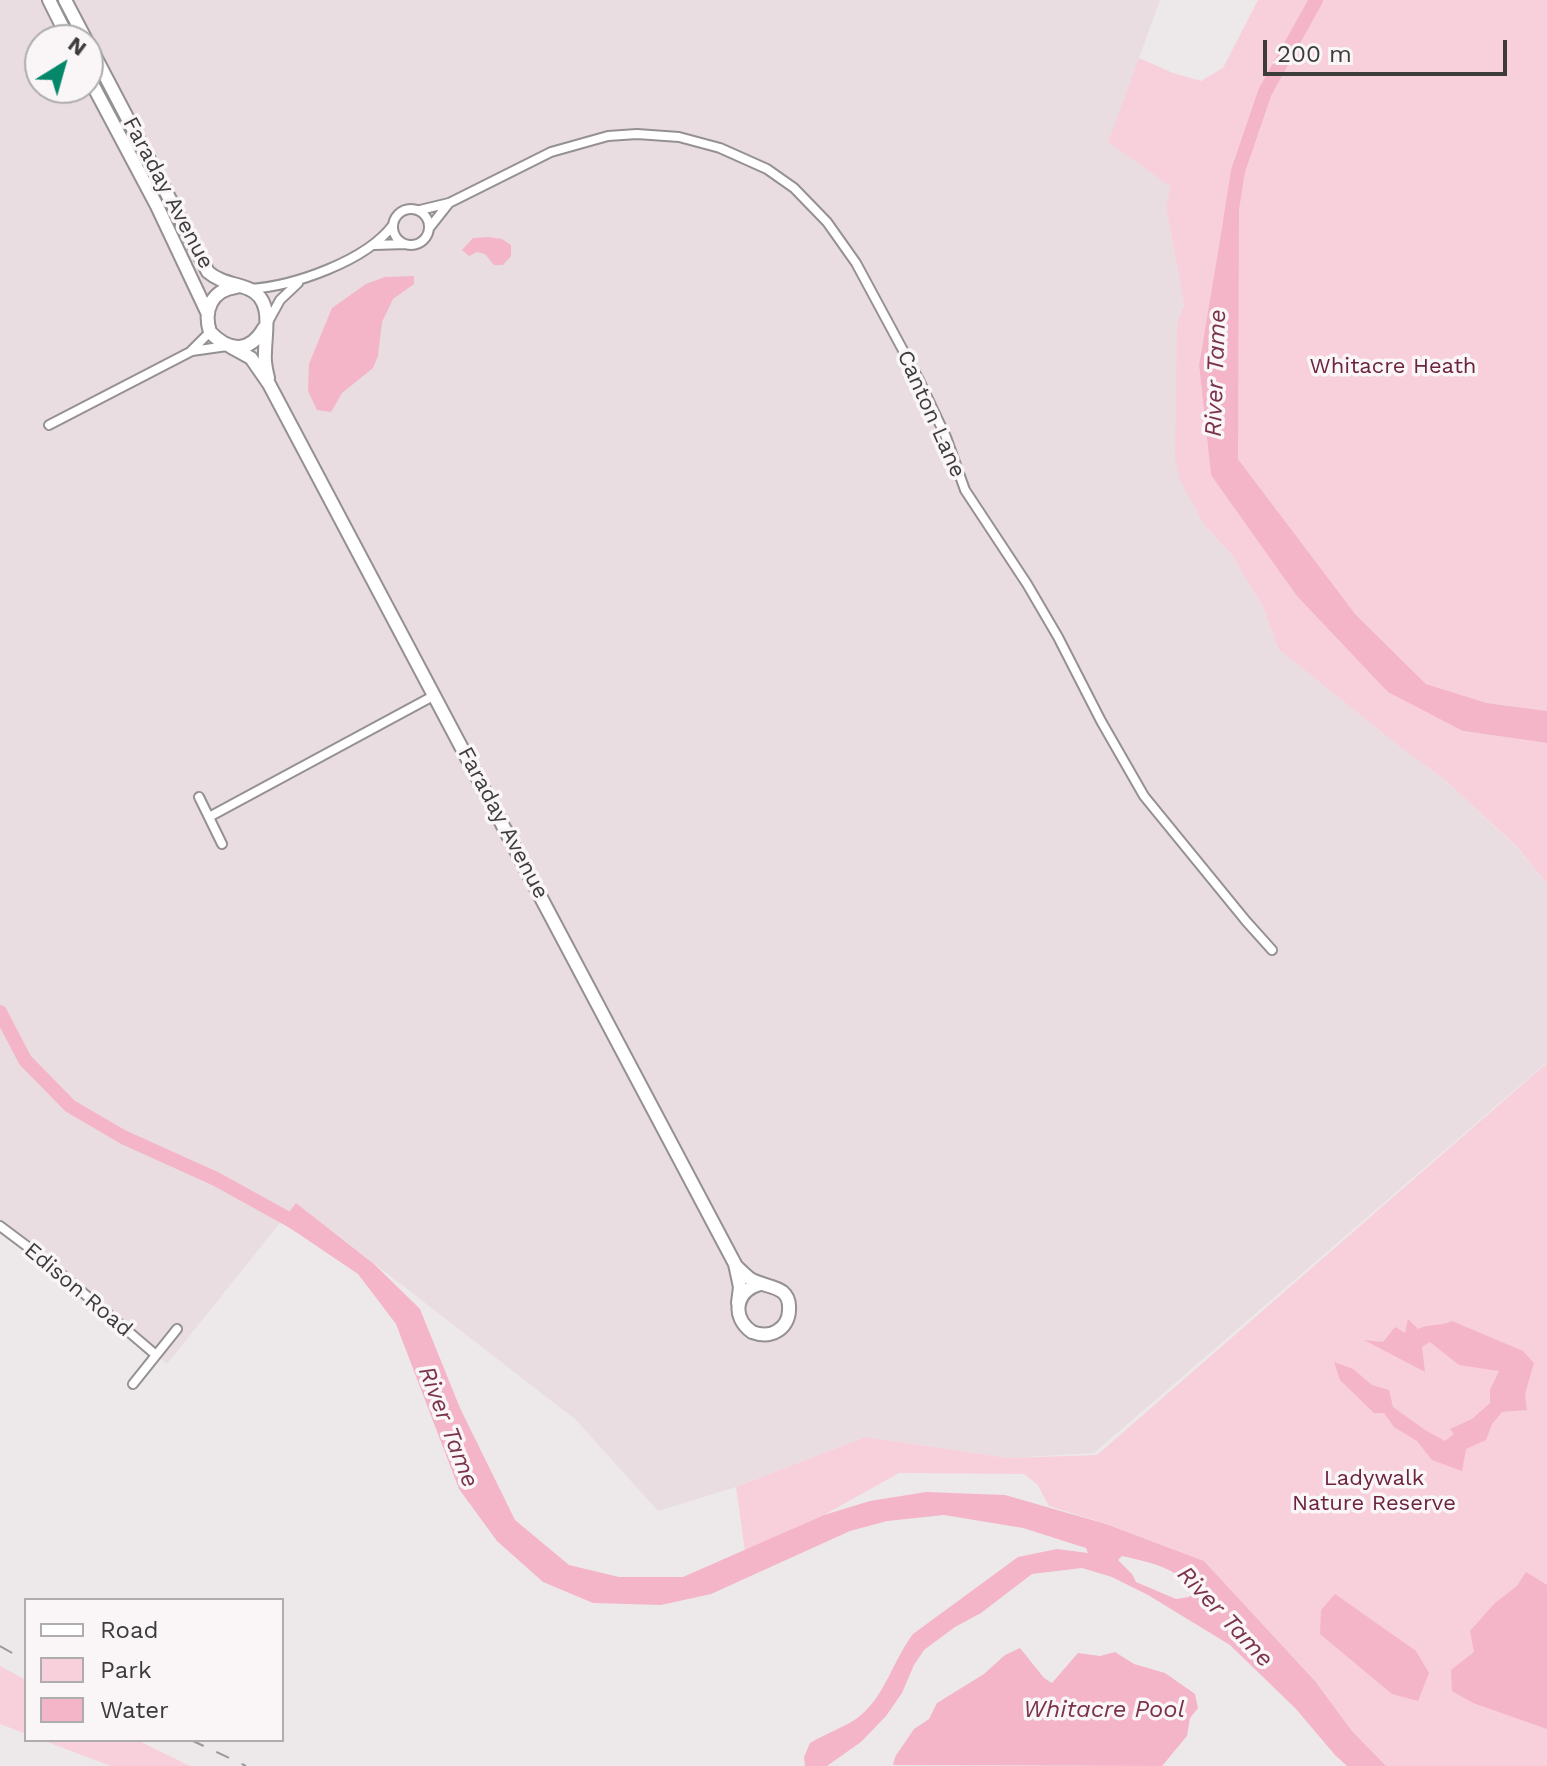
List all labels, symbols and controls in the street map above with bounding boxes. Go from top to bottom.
north arrow [24,24,104,104]
scale bar [1267,24,1511,74]
text: N [64,31,92,61]
text: 200 m [1277,40,1352,68]
street label: Faraday Avenue [117,113,219,273]
water label: River Tame [1199,309,1233,437]
street label: Canton Lane [891,346,971,482]
park label: Whitacre Heath [1310,354,1476,380]
street label: Faraday Avenue [452,743,554,903]
street label: Edison Road [19,1237,137,1343]
water label: River Tame [412,1362,484,1492]
park label: Ladywalk Nature Reserve [1292,1466,1456,1518]
water label: River Tame [1171,1561,1279,1673]
legend [24,1598,284,1742]
text: Road [100,1616,159,1644]
text: Park [100,1656,152,1684]
text: Water [100,1696,169,1724]
water label: Whitacre Pool [1023,1696,1185,1724]

